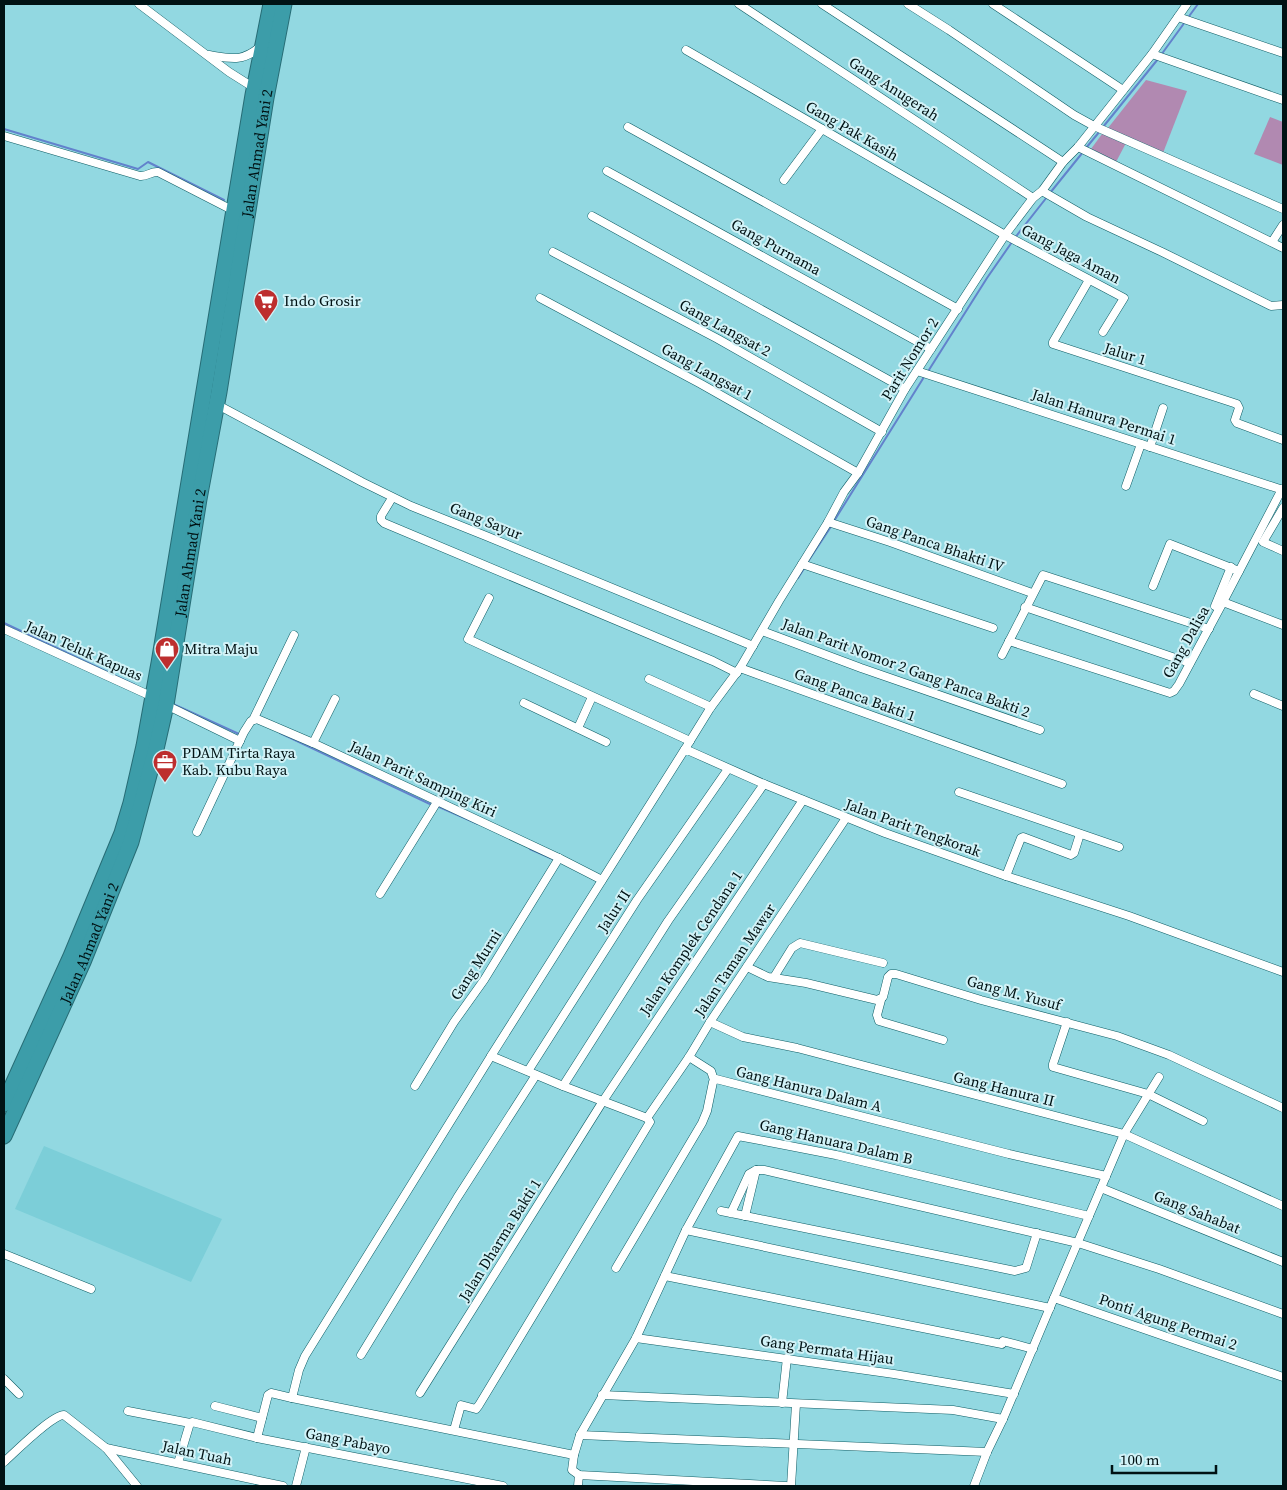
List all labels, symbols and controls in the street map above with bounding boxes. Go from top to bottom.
street label: Gang Anugerah [845,51,944,126]
street label: Jalan Ahmad Yani 2 [236,87,277,220]
street label: Gang Pak Kasih [802,96,902,166]
street label: Gang Purnama [727,213,825,280]
street label: Gang Jaga Aman [1018,219,1125,289]
supermarket icon: Indo Grosir [253,288,279,322]
place label: Indo Grosir [284,290,362,311]
street label: Gang Langsat 2 [676,294,775,361]
street label: Parit Nomor 2 [876,313,943,404]
street label: Jalur 1 [1100,337,1149,370]
street label: Gang Langsat 1 [658,338,757,405]
street label: Jalan Hanura Permai 1 [1028,383,1179,450]
street label: Jalan Ahmad Yani 2 [169,487,211,619]
street label: Gang Sayur [447,497,526,545]
street label: Gang Panca Bhakti IV [863,510,1007,577]
street label: Gang Dalisa [1157,602,1214,682]
street label: Jalan Parit Nomor 2 Gang Panca Bakti 2 [778,612,1033,722]
street label: Jalan Teluk Kapuas [21,615,146,686]
shop icon: Mitra Maju [154,636,180,670]
place label: Mitra Maju [184,638,258,659]
street label: Gang Panca Bakti 1 [792,663,919,726]
street label: Jalan Parit Samping Kiri [345,735,500,822]
place label: PDAM Tirta Raya Kab. Kubu Raya [182,742,296,780]
office icon: PDAM Tirta Raya Kab. Kubu Raya [152,749,178,783]
street label: Jalan Parit Tengkorak [841,793,985,862]
street label: Jalan Komplek Cendana 1 [634,866,747,1020]
street label: Jalan Ahmad Yani 2 [54,879,124,1008]
street label: Jalur II [591,885,635,937]
street label: Jalan Taman Mawar [688,898,781,1021]
street label: Gang Murni [445,925,506,1004]
street label: Gang M. Yusuf [965,970,1065,1016]
street label: Gang Hanura Dalam A [734,1060,884,1117]
street label: Gang Hanura II [951,1066,1057,1111]
street label: Gang Hanuara Dalam B [758,1114,915,1169]
street label: Jalan Dharma Bakti 1 [453,1174,546,1306]
street label: Gang Sahabat [1151,1185,1244,1238]
street label: Ponti Agung Permai 2 [1096,1288,1240,1355]
street label: Gang Permata Hijau [759,1330,895,1369]
street label: Gang Pabayo [304,1422,392,1459]
street label: Jalan Tuah [159,1435,234,1470]
scale bar [1112,1442,1216,1474]
text: 100 m [1120,1449,1160,1470]

